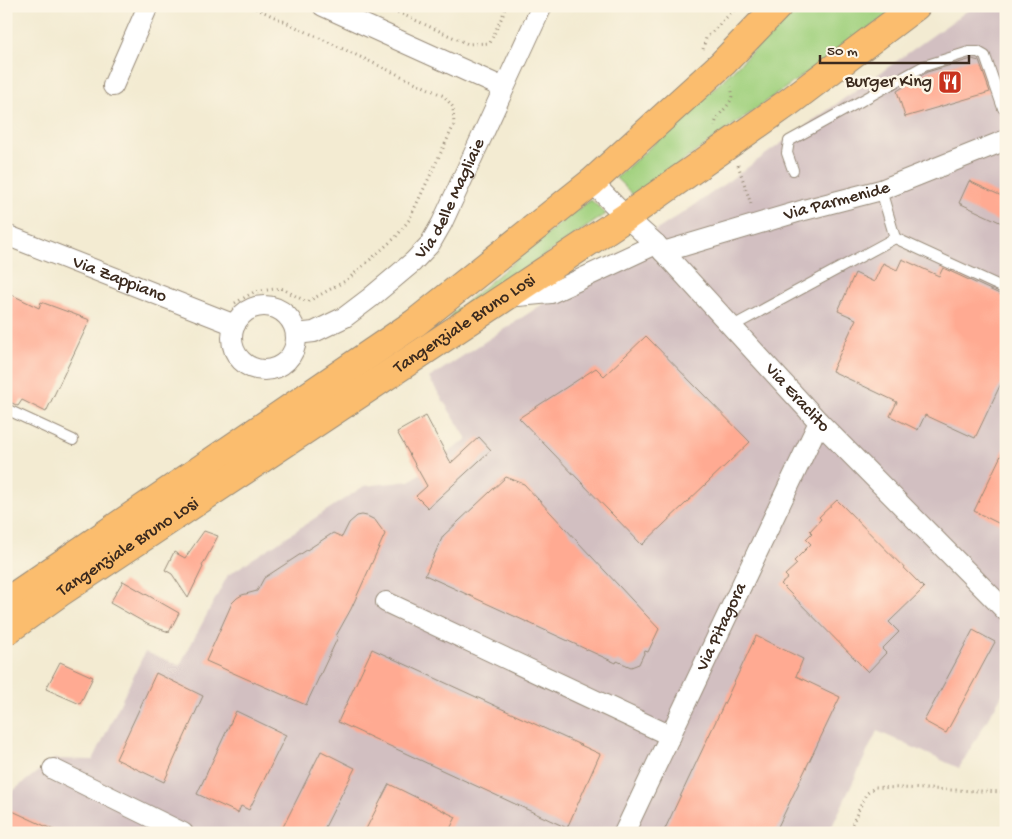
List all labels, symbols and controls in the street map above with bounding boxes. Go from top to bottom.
scale bar [820,32,968,64]
text: 50 m [827,43,858,61]
restaurant icon: Burger King [937,69,963,95]
place label: Burger King [844,72,932,93]
street label: Via delle Magliaie [410,135,490,265]
street label: Via Parmenide [780,177,894,226]
street label: Via Zappiano [69,251,170,308]
street label: Tangenziale Bruno Losi [389,269,540,379]
street label: Via Eraclito [759,358,834,437]
street label: Tangenziale Bruno Losi [52,493,203,602]
street label: Via Pitagora [691,579,752,675]

